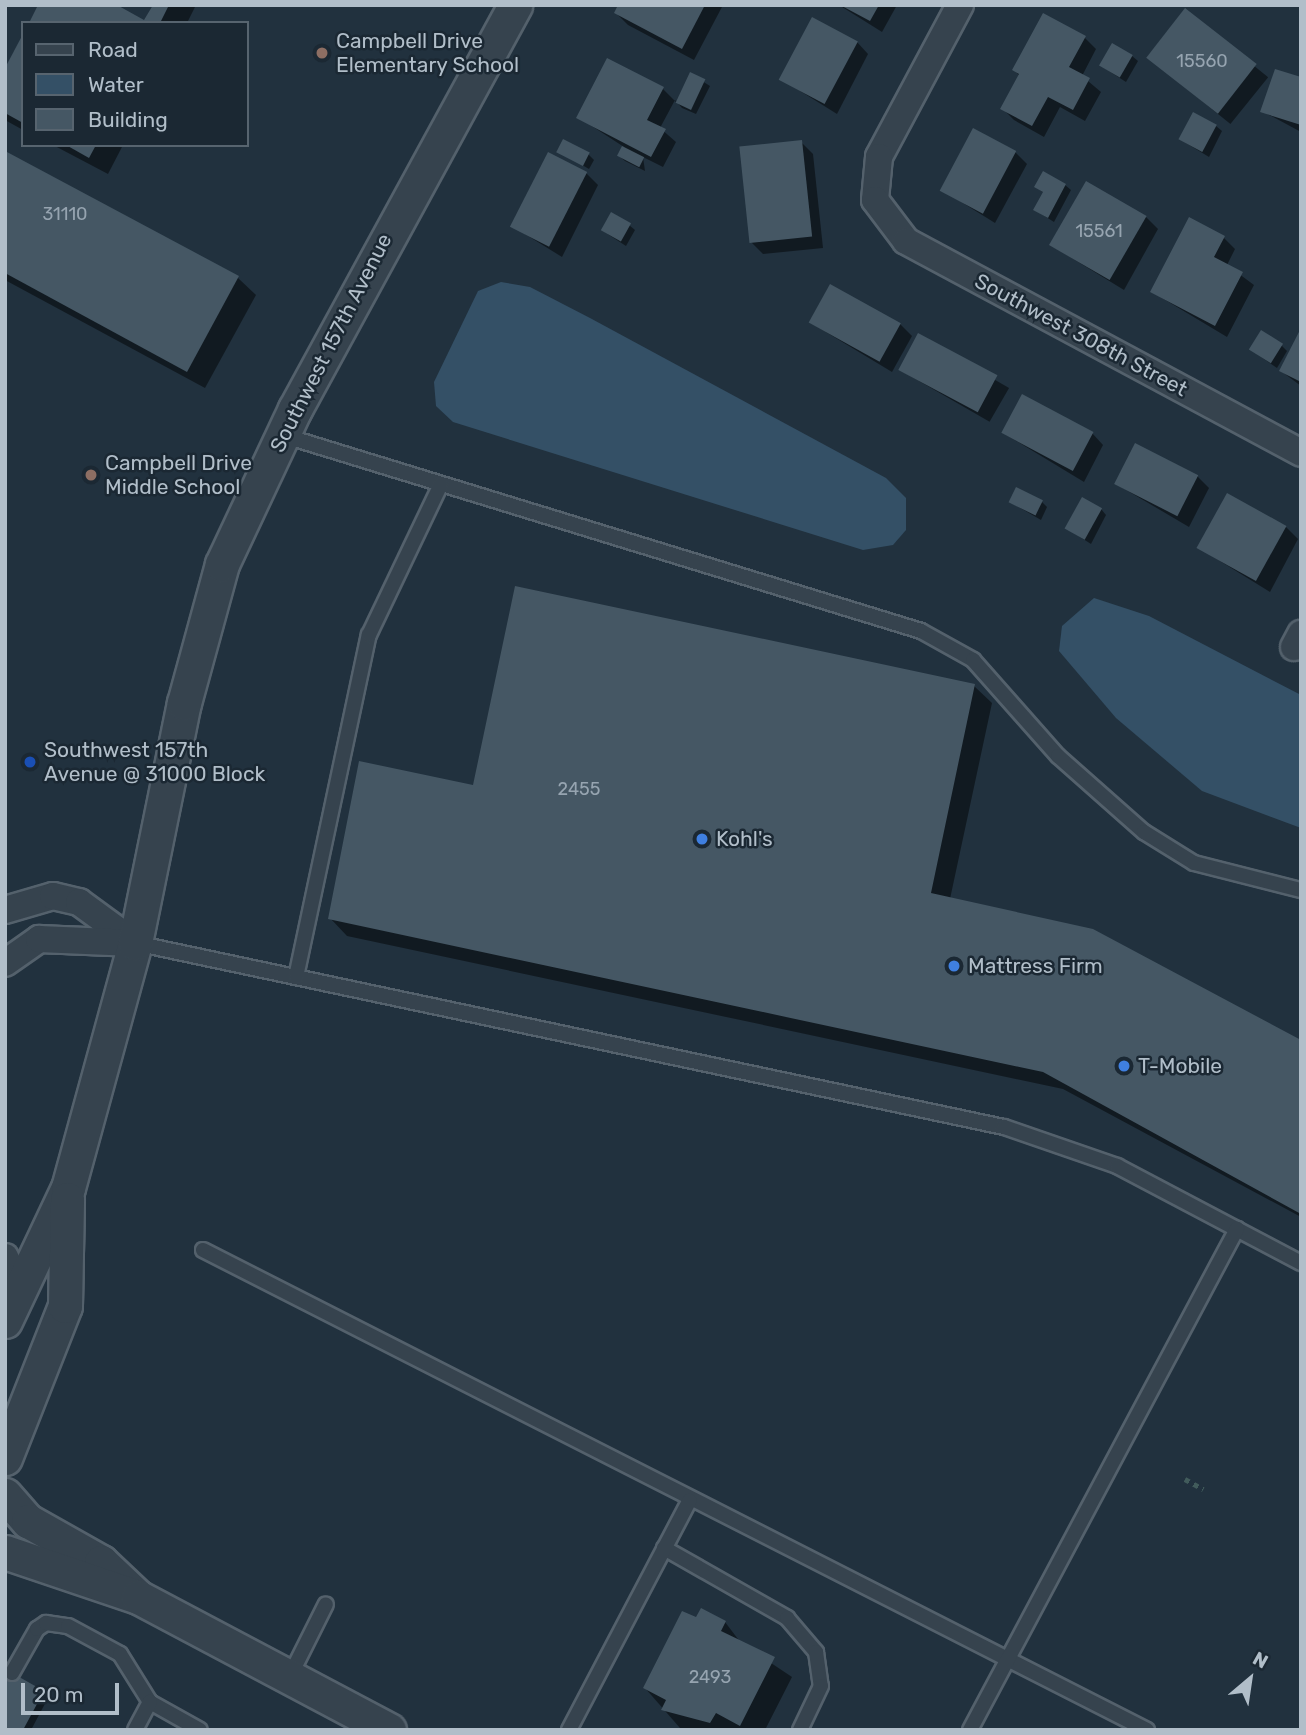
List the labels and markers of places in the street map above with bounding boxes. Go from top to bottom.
place label: Campbell Drive Elementary School [336,28,520,78]
marker: Campbell Drive Elementary School [314,45,330,61]
place label: Campbell Drive Middle School [105,450,252,500]
marker: Campbell Drive Middle School [83,467,99,483]
place label: Southwest 157th Avenue @ 31000 Block [44,737,265,787]
marker: Southwest 157th Avenue @ 31000 Block [22,754,38,770]
place label: Kohl's [716,826,773,852]
marker: Kohl's [694,831,710,847]
place label: Mattress Firm [968,953,1103,979]
marker: Mattress Firm [946,958,962,974]
place label: T-Mobile [1138,1053,1222,1079]
marker: T-Mobile [1116,1058,1132,1074]

